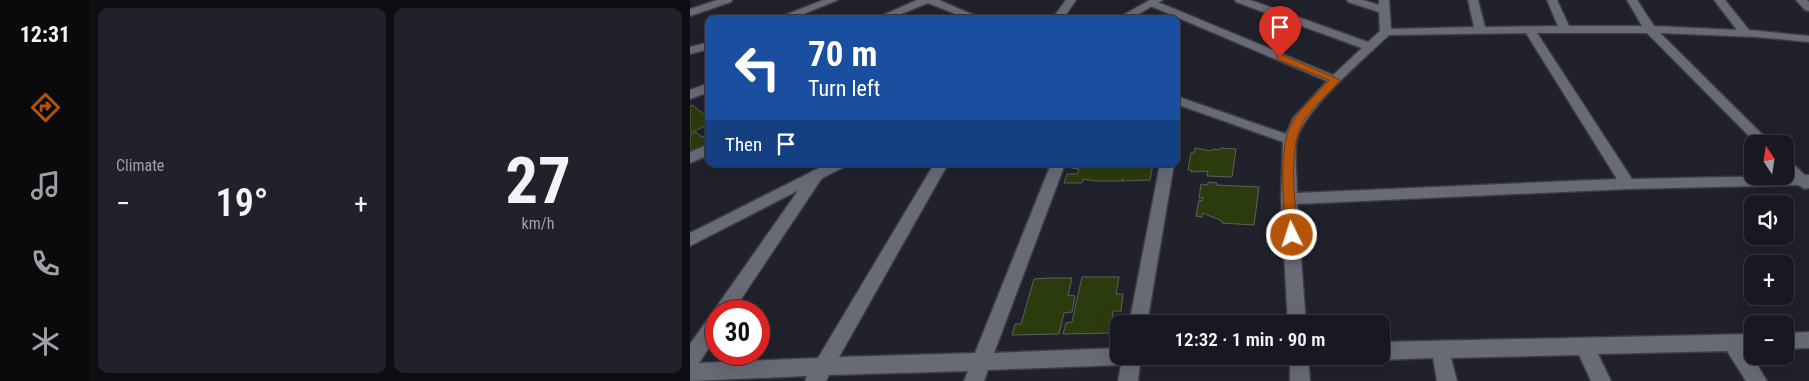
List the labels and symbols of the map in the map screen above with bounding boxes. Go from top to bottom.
pin [1259,6,1301,57]
north arrow [1744,135,1794,185]
position arrow [1265,208,1317,260]
speed limit sign: 30 [705,300,770,365]

